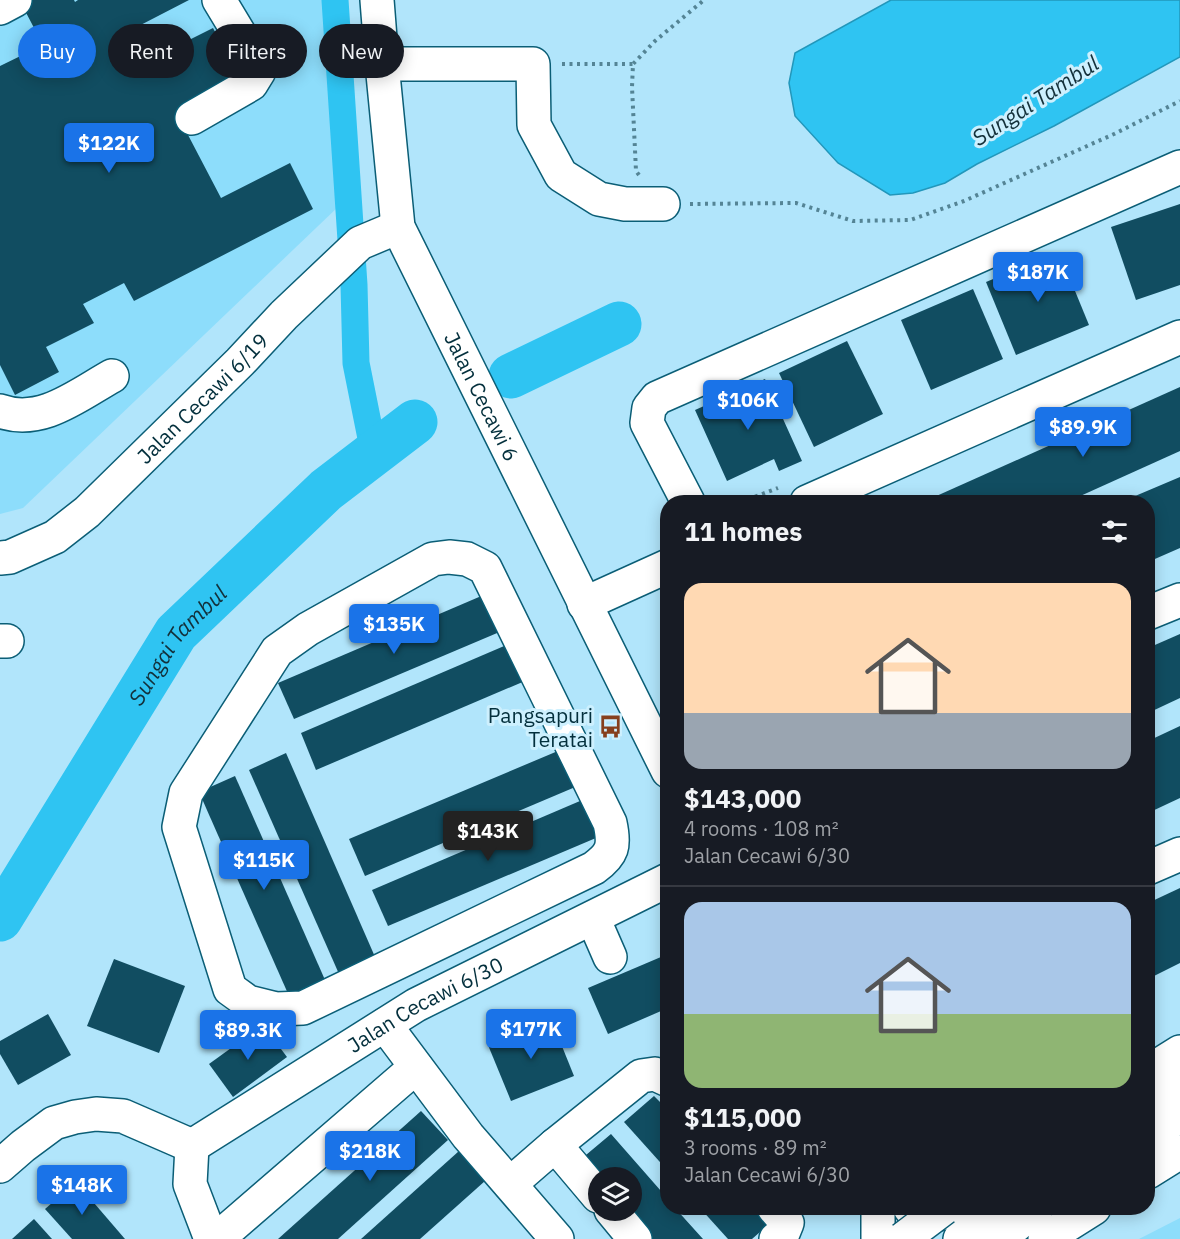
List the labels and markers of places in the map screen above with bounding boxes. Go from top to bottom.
pin: $122K [67,123,151,174]
pin: $187K [996,252,1080,303]
pin: $106K [706,380,790,431]
pin: $89.9K [1034,407,1132,458]
pin: $135K [352,604,436,655]
place label: Pangsapuri Teratai [488,701,593,753]
bus stop icon: Pangsapuri Teratai [598,714,624,740]
pin: $143K [446,811,530,862]
pin: $115K [222,840,306,891]
pin: $177K [489,1009,573,1060]
pin: $89.3K [199,1010,297,1061]
pin: $218K [328,1131,412,1182]
pin: $148K [40,1165,124,1216]

